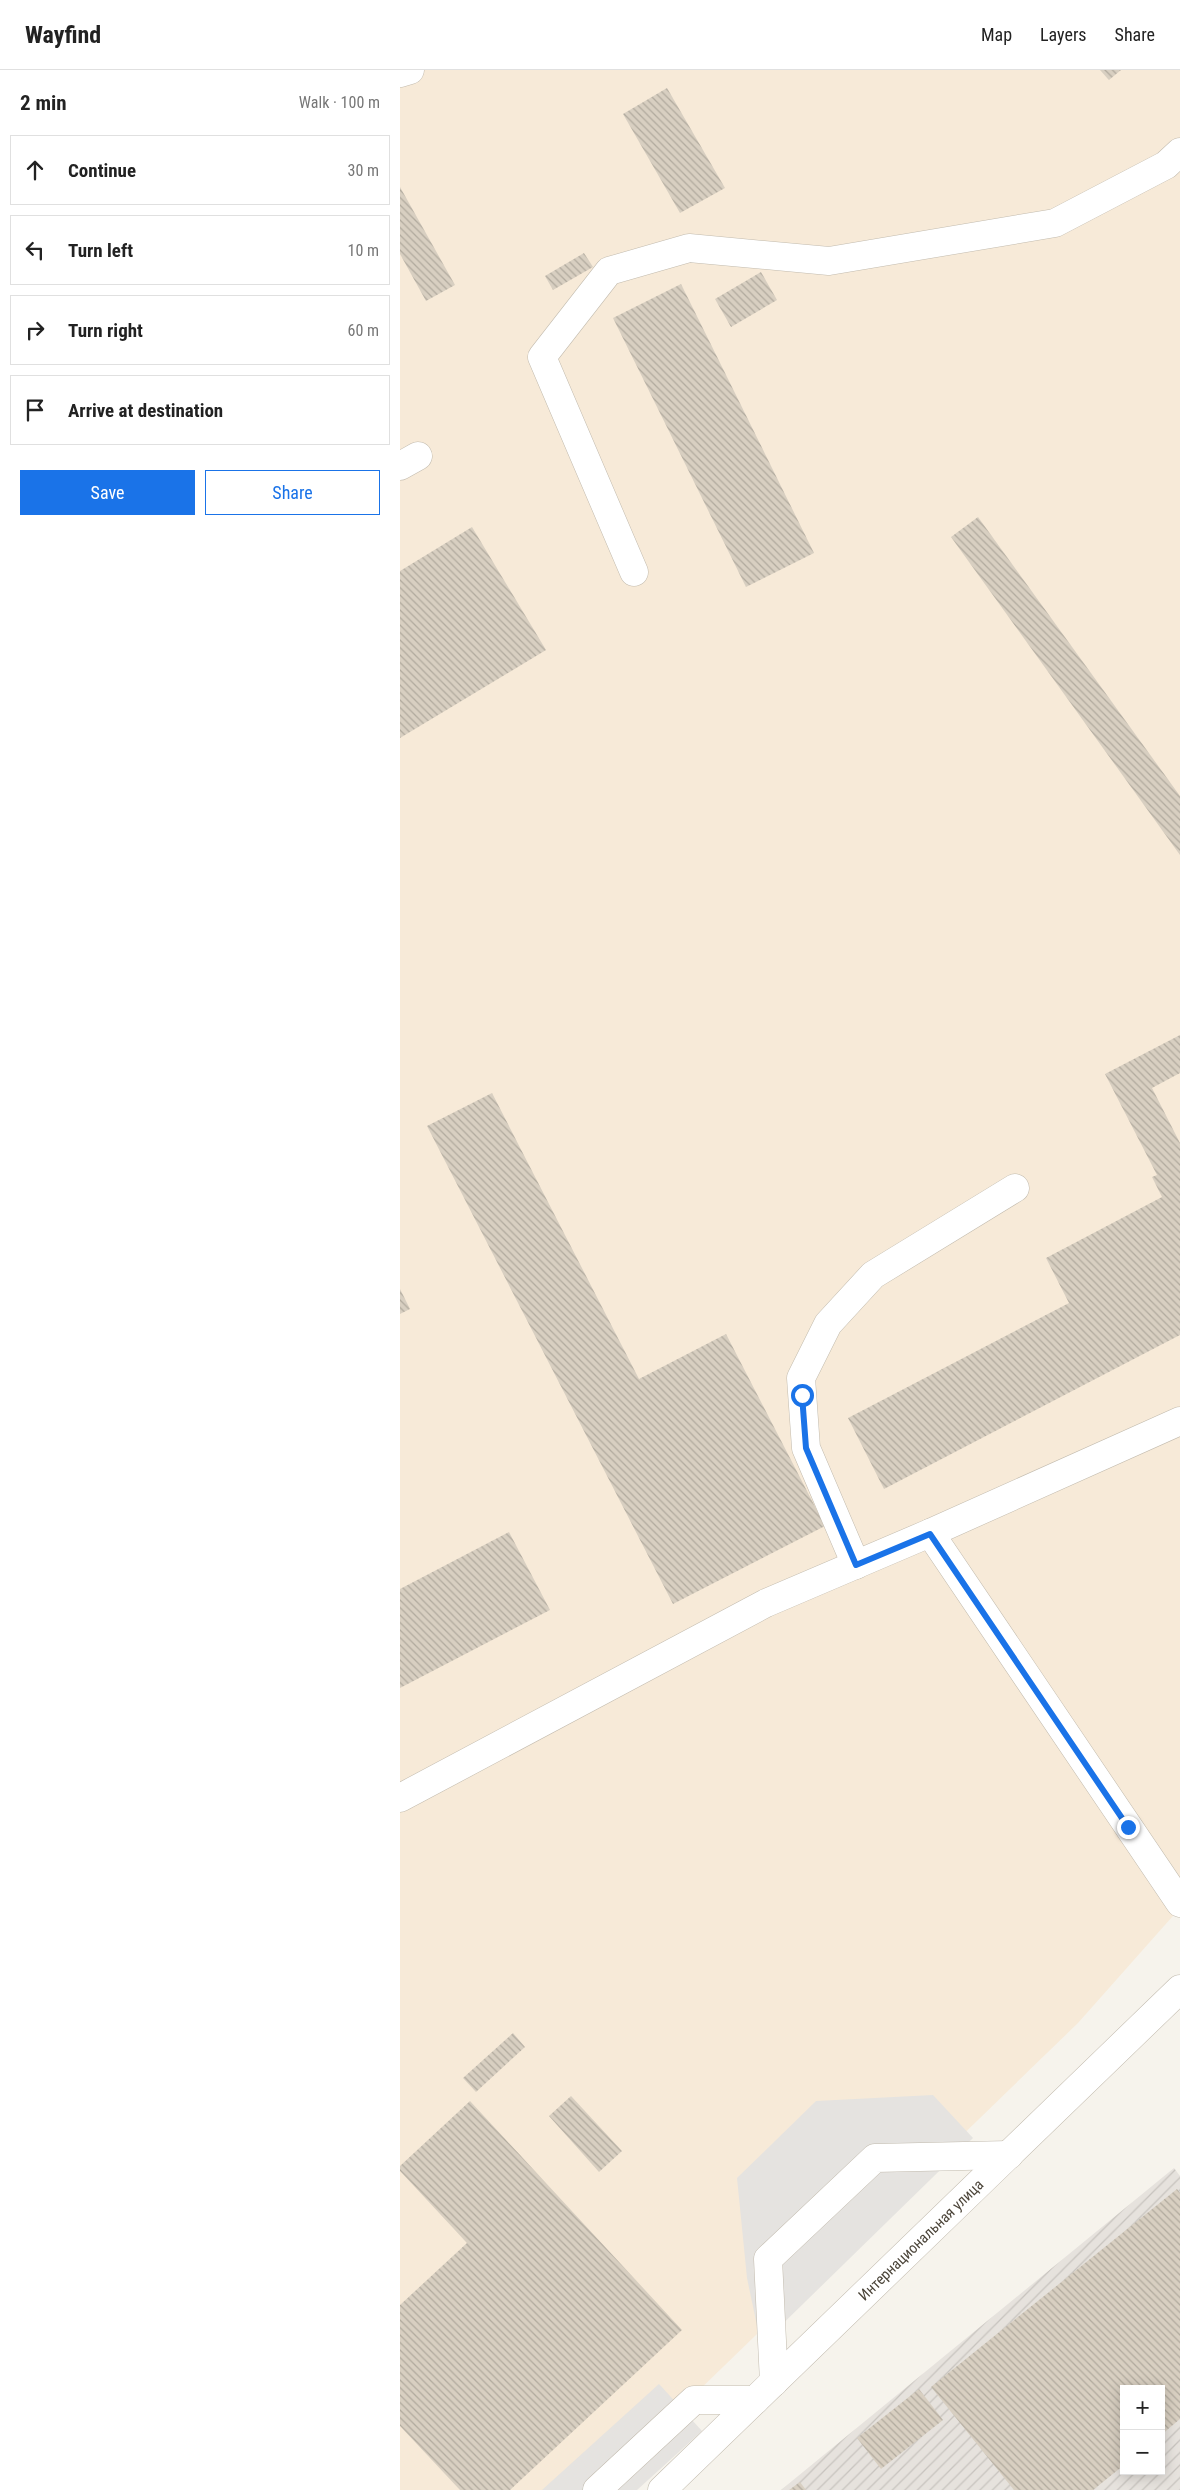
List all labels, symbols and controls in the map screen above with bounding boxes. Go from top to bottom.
text: Wayfind [25,21,101,49]
text: Map [981,24,1012,45]
text: Layers [1040,24,1087,45]
text: Share [1115,24,1155,45]
text: 2 min [20,91,67,115]
text: Walk · 100 m [299,93,380,112]
icon: ahead [21,156,49,184]
text: Continue [68,159,136,182]
text: 30 m [347,161,379,180]
icon: left [21,236,49,264]
text: Turn left [68,239,133,262]
text: 10 m [347,241,379,260]
icon: right [21,316,49,344]
text: Turn right [68,319,143,342]
text: 60 m [347,321,379,340]
icon: arrive [21,396,49,424]
text: Arrive at destination [68,399,223,422]
button: Save [20,470,195,515]
button: Share [205,470,380,515]
route start [791,1384,814,1407]
route end [1117,1816,1140,1839]
street label: Интернациональная улица [855,2176,987,2304]
map controls [1120,2385,1165,2475]
button: + [1120,2385,1165,2430]
button: − [1120,2430,1165,2475]

